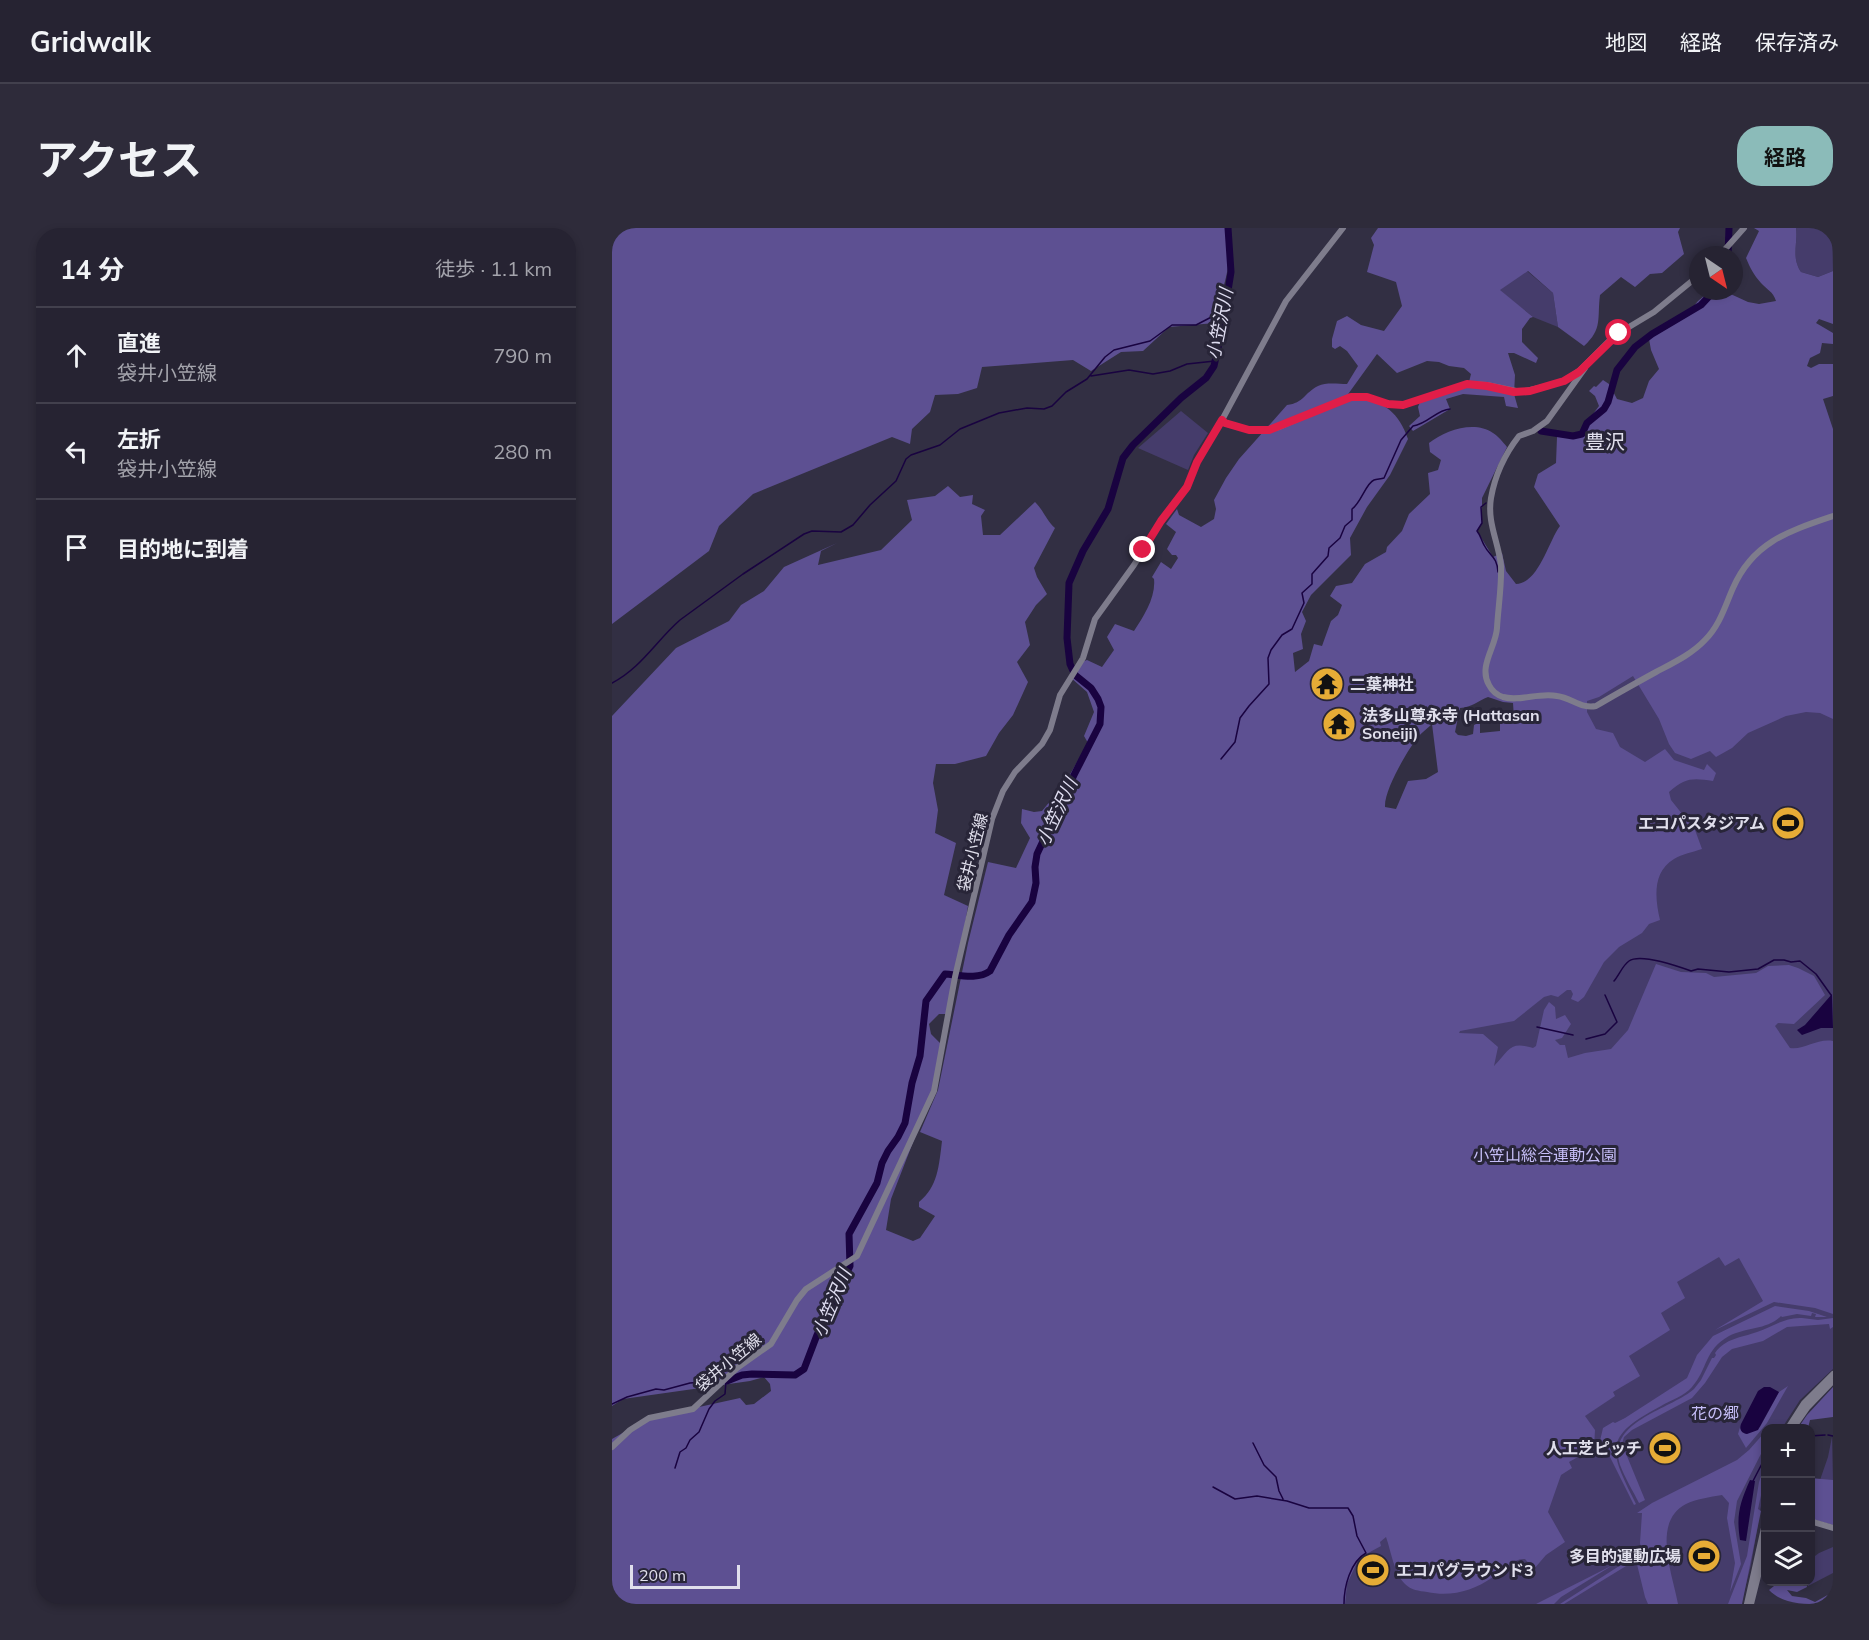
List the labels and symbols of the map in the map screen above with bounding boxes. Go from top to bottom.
north arrow [1689,246,1743,300]
water label: 小笠沢川 [1201,284,1238,361]
route start [1605,319,1631,345]
district label: 豊沢 [1585,429,1625,454]
route end [1129,536,1155,562]
temple icon: 二葉神社 [1309,666,1345,702]
place label: 二葉神社 [1350,674,1414,694]
place label: 法多山尊永寺 (Hattasan Soneiji) [1362,705,1540,743]
temple icon: 法多山尊永寺 (Hattasan Soneiji) [1321,706,1357,742]
water label: 小笠沢川 [1031,772,1083,849]
sports icon: エコパスタジアム [1770,805,1806,841]
street label: 袋井小笠線 [953,811,991,893]
place label: エコパスタジアム [1638,813,1765,833]
park label: 小笠山総合運動公園 [1473,1145,1617,1165]
water label: 小笠沢川 [807,1263,857,1340]
street label: 袋井小笠線 [691,1329,765,1395]
park label: 花の郷 [1691,1403,1739,1423]
sports icon: 人工芝ピッチ [1647,1430,1683,1466]
place label: 人工芝ピッチ [1546,1438,1642,1458]
sports icon: 多目的運動広場 [1686,1538,1722,1574]
place label: 多目的運動広場 [1569,1546,1681,1566]
sports icon: エコパグラウンド3 [1355,1552,1391,1588]
place label: エコパグラウンド3 [1396,1560,1534,1580]
scale bar [630,1562,740,1590]

